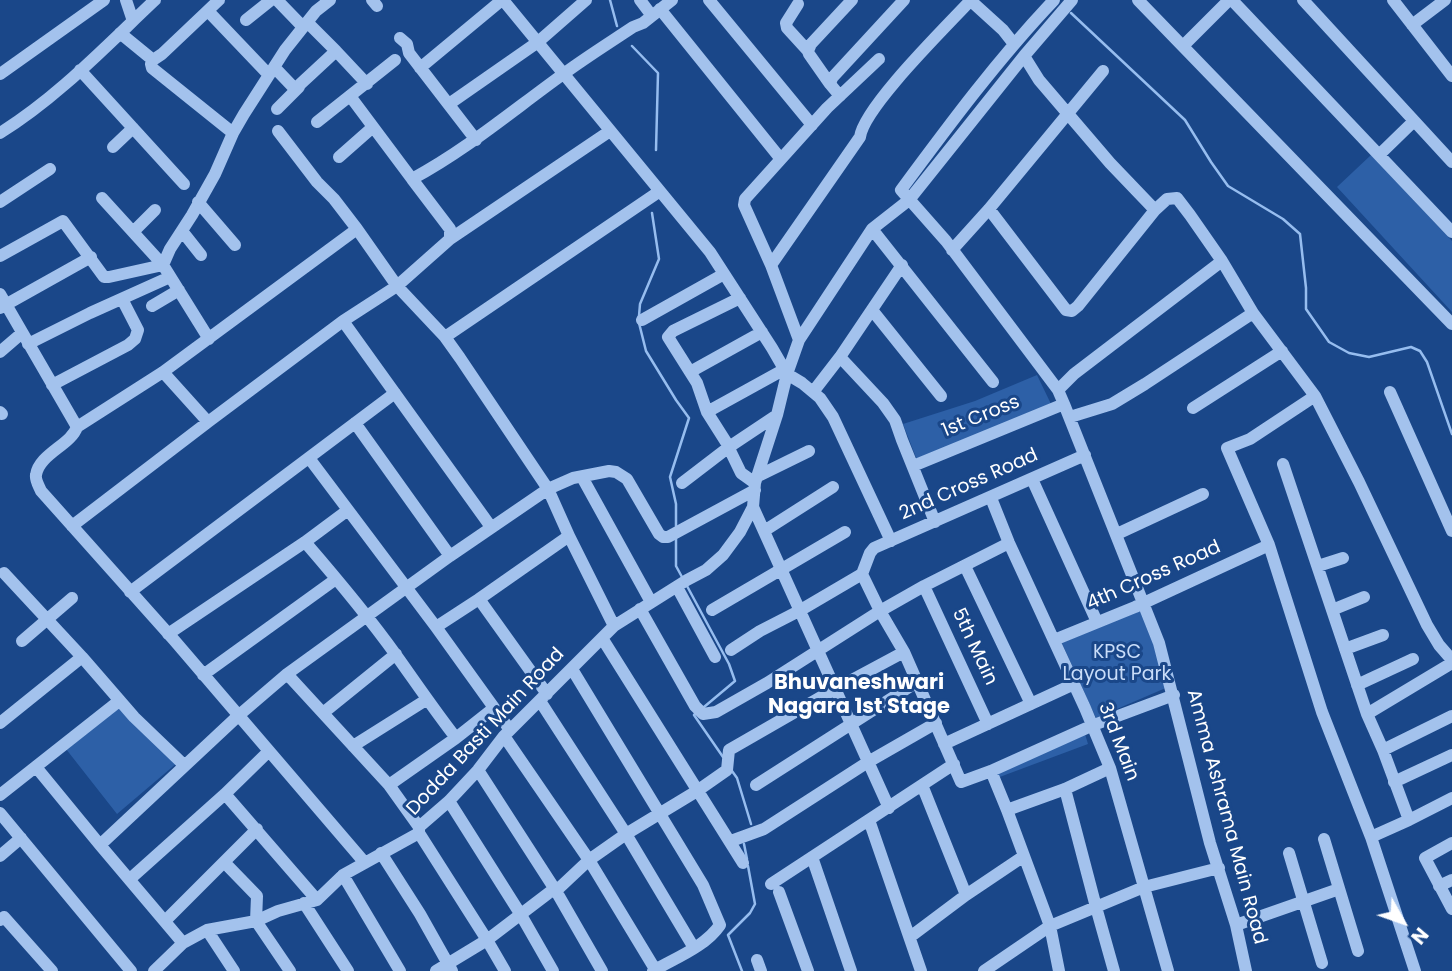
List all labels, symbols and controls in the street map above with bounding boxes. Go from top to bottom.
street label: 1st Cross [939,391,1023,443]
street label: 2nd Cross Road [896,444,1042,526]
street label: 4th Cross Road [1083,536,1225,616]
street label: 5th Main [946,605,1002,689]
park label: KPSC Layout Park [1063,642,1171,686]
street label: Dodda Basti Main Road [402,643,570,821]
district label: Bhuvaneshwari Nagara 1st Stage [768,671,950,721]
street label: Amma Ashrama Main Road [1181,687,1271,947]
street label: 3rd Main [1093,700,1143,784]
north arrow [1368,887,1438,957]
text: N [1405,922,1434,950]

